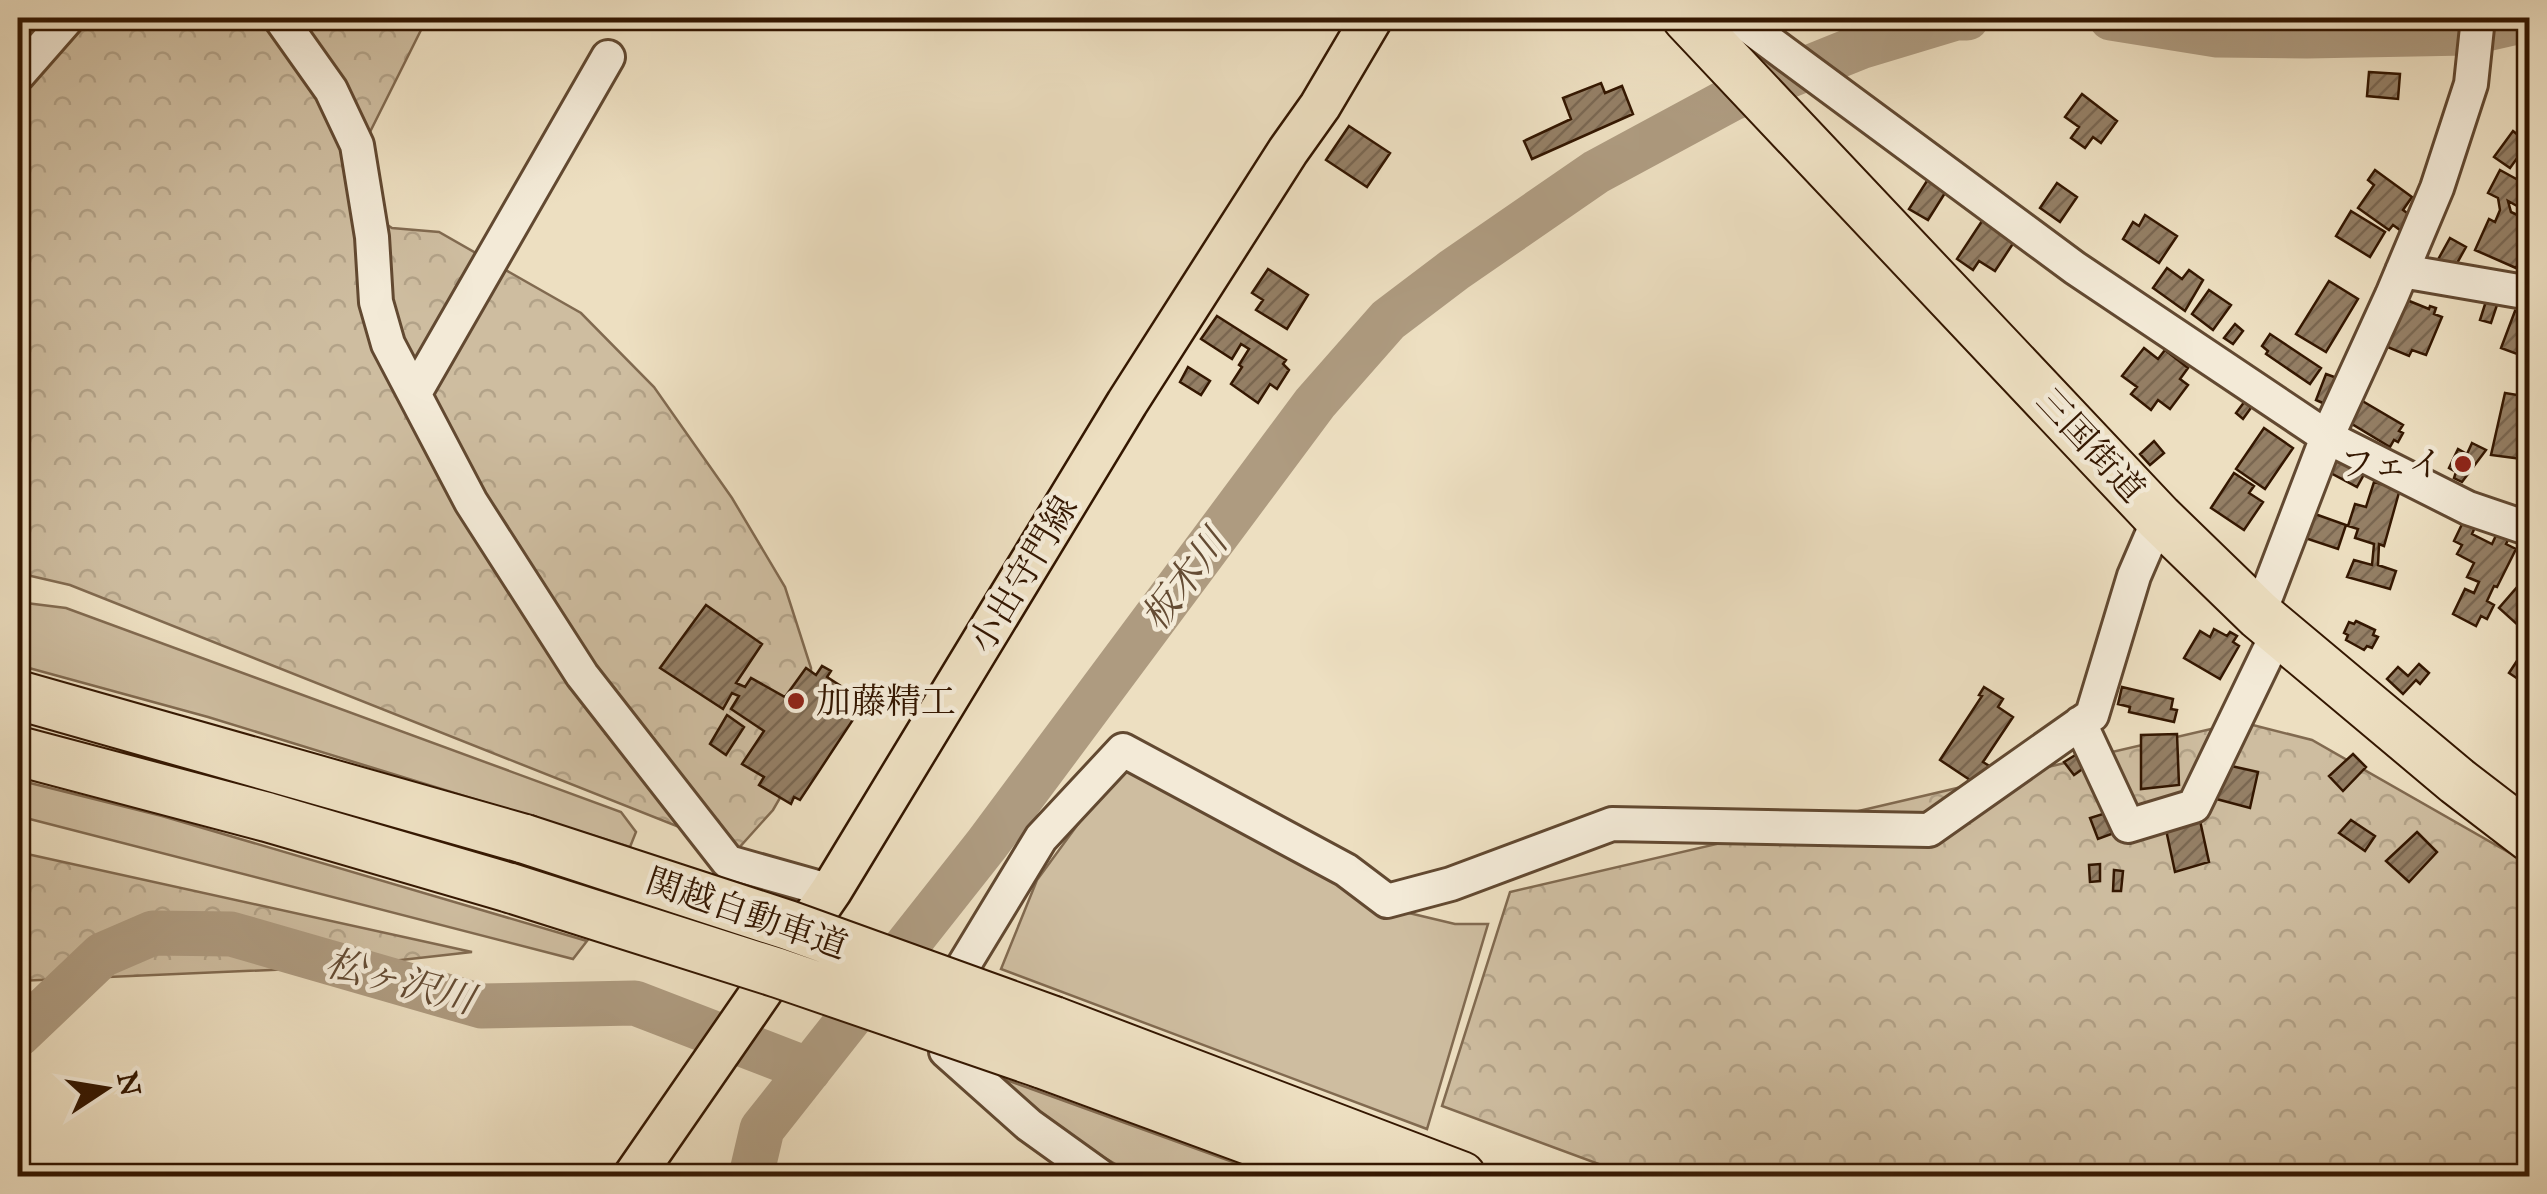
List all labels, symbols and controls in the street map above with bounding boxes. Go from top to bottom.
street label: 三国街道 [2027,379,2154,511]
place label: フェイ [2340,443,2443,486]
marker: フェイ [2452,453,2474,475]
street label: 小出守門線 [960,488,1087,660]
water label: 板木川 [1131,517,1239,639]
place label: 加藤精工 [816,680,956,723]
marker: 加藤精工 [785,690,807,712]
street label: 関越自動車道 [641,859,853,968]
water label: 松ヶ沢川 [321,939,483,1024]
north arrow [55,1039,155,1139]
text: N [109,1069,149,1099]

